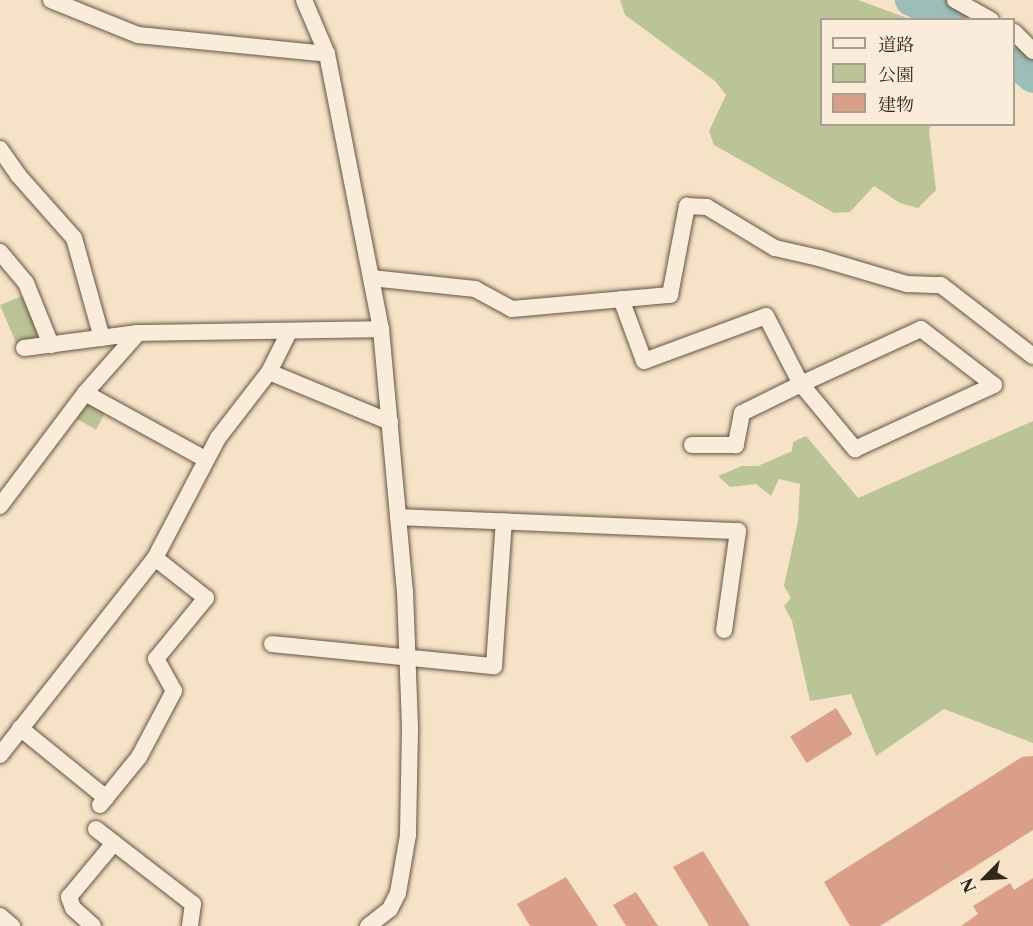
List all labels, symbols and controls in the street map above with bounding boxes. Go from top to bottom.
legend [820,18,1015,126]
text: 道路 [878,34,914,56]
text: 公園 [878,64,914,86]
text: 建物 [878,94,914,116]
north arrow [955,848,1015,908]
text: N [957,875,981,896]

